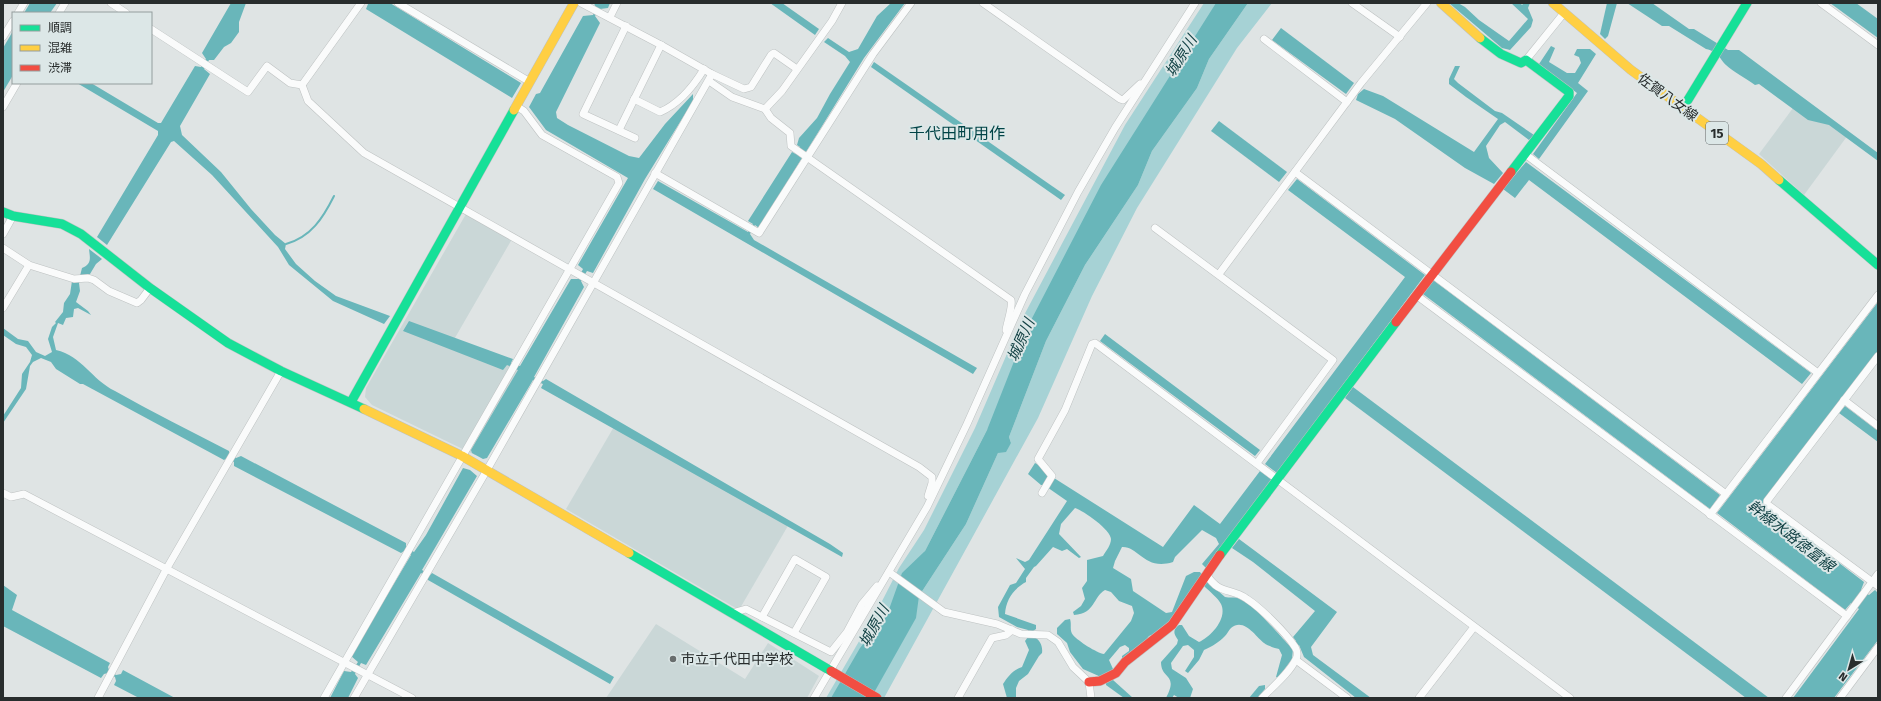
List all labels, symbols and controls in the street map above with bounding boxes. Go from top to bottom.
legend [12,12,152,84]
text: 順調 [48,21,72,35]
water label: 城原川 [1161,30,1202,80]
text: 混雑 [48,41,72,55]
text: 渋滞 [48,61,72,75]
street label: 佐賀八女線 [1634,70,1701,125]
road number: 15 [1706,122,1728,144]
district label: 千代田町用作 [909,124,1005,143]
water label: 城原川 [1004,314,1039,364]
water label: 幹線水路徳富線 [1744,497,1839,577]
water label: 城原川 [855,600,894,650]
north arrow [1829,649,1869,689]
place label: 市立千代田中学校 [681,651,793,668]
marker: 市立千代田中学校 [668,654,678,664]
text: N [1836,669,1850,684]

